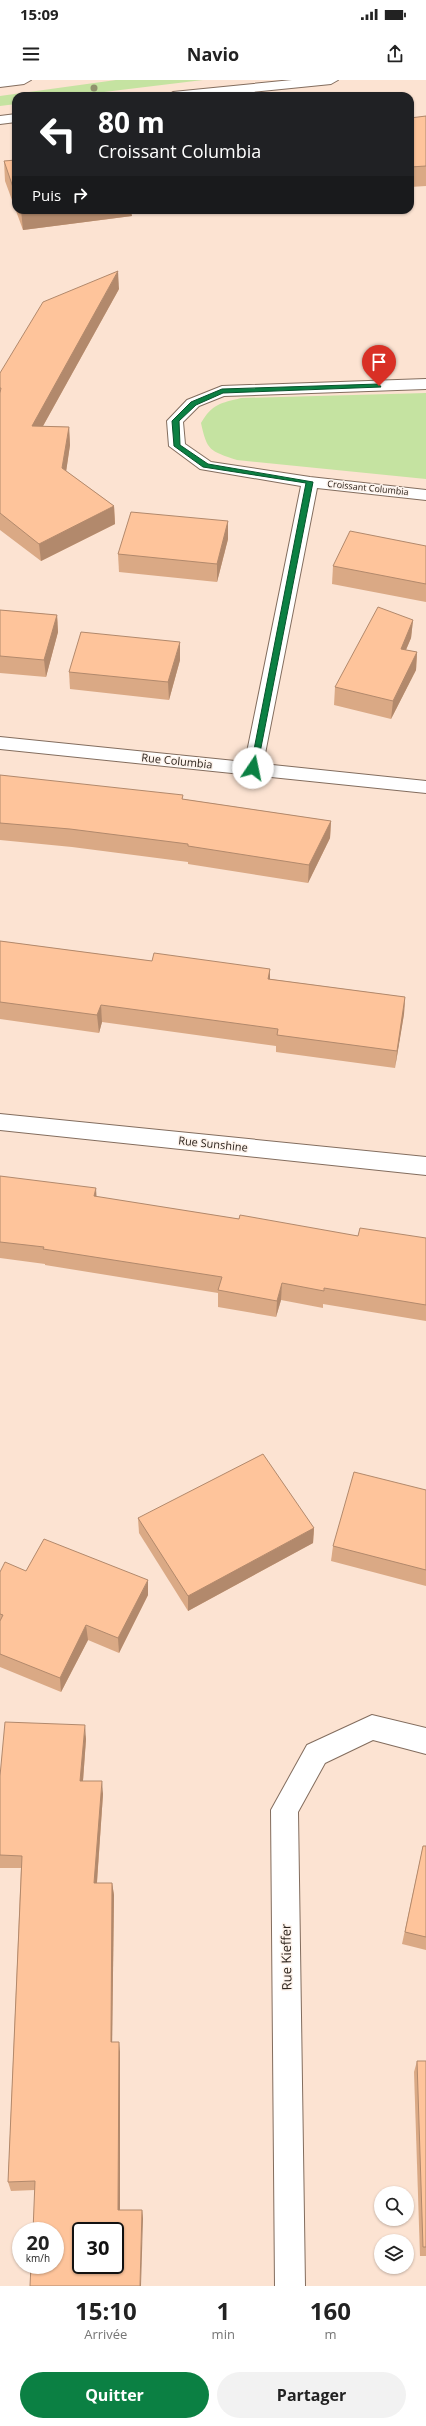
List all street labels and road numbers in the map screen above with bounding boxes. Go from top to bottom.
street label: Croissant Columbia [327,477,409,498]
street label: Rue Columbia [141,749,213,772]
street label: Rue Sunshine [178,1132,249,1155]
street label: Rue Kieffer [276,1923,296,1990]

